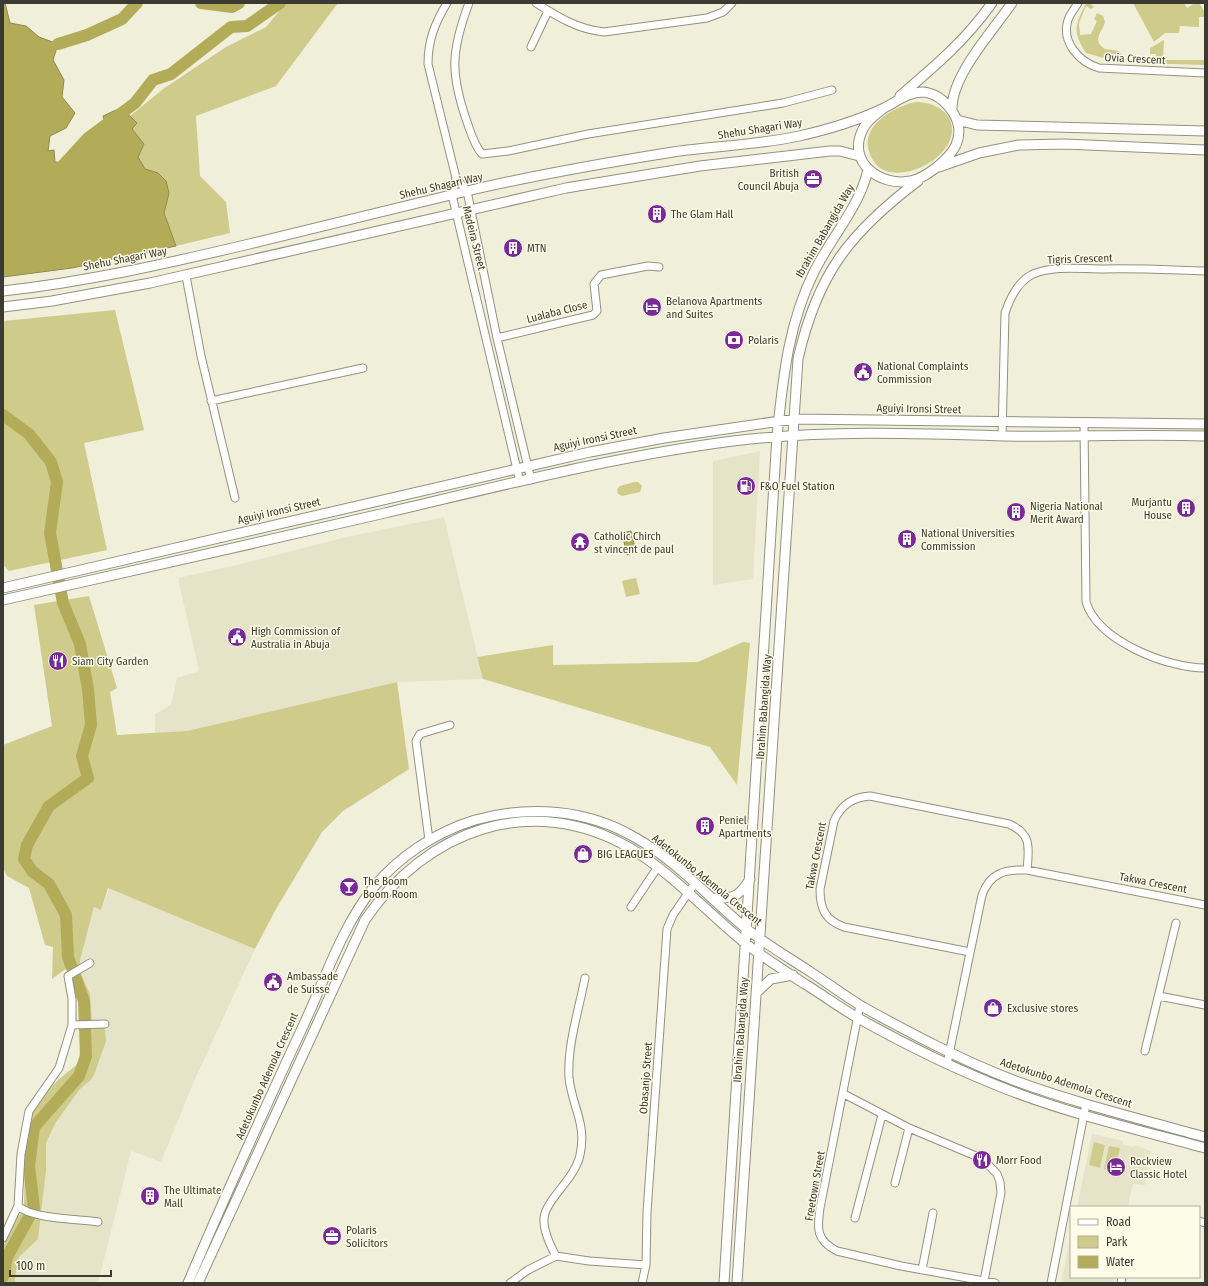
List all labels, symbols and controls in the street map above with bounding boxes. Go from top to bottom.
street label: Ovia Crescent [1104,51,1166,67]
street label: Shehu Shagari Way [717,116,803,142]
place label: British Council Abuja [738,167,799,193]
office icon: British Council Abuja [802,168,824,190]
street label: Shehu Shagari Way [398,170,484,202]
street label: Ibrahim Babangida Way [793,182,857,280]
building icon: The Glam Hall [646,203,668,225]
street label: Madeira Street [460,204,488,272]
place label: The Glam Hall [671,208,733,221]
building icon: MTN [502,237,524,259]
place label: MTN [527,242,546,255]
street label: Shehu Shagari Way [82,244,168,273]
street label: Tigris Crescent [1047,251,1113,267]
place label: Belanova Apartments and Suites [666,295,763,321]
hotel icon: Belanova Apartments and Suites [641,296,663,318]
street label: Lualaba Close [525,298,589,326]
bank icon: Polaris [723,329,745,351]
place label: Polaris [748,334,779,347]
place label: National Complaints Commission [877,360,969,386]
public building icon: National Complaints Commission [852,361,874,383]
street label: Aguiyi Ironsi Street [877,402,962,416]
street label: Aguiyi Ironsi Street [552,424,638,454]
fuel station icon: F&O Fuel Station [735,475,757,497]
place label: F&O Fuel Station [760,480,835,493]
street label: Aguiyi Ironsi Street [236,495,322,527]
place label: Murjantu House [1131,496,1172,522]
building icon: Murjantu House [1175,497,1197,519]
place label: Nigeria National Merit Award [1030,500,1103,526]
building icon: Nigeria National Merit Award [1005,501,1027,523]
place label: National Universities Commission [921,527,1015,553]
building icon: National Universities Commission [896,528,918,550]
place label: Catholic Chirch st vincent de paul [594,530,674,556]
temple icon: Catholic Chirch st vincent de paul [569,531,591,553]
place label: High Commission of Australia in Abuja [251,625,341,651]
public building icon: High Commission of Australia in Abuja [226,626,248,648]
restaurant icon: Siam City Garden [47,650,69,672]
street label: Ibrahim Babangida Way [754,654,774,760]
place label: Siam City Garden [72,655,148,668]
place label: Peniel Apartments [719,814,772,840]
building icon: Peniel Apartments [694,815,716,837]
street label: Takwa Crescent [803,821,829,891]
street label: Adetokunbo Ademola Crescent [649,832,765,929]
shop icon: BIG LEAGUES [572,843,594,865]
place label: BIG LEAGUES [597,848,654,861]
street label: Takwa Crescent [1118,870,1188,896]
place label: The Boom Boom Room [363,875,418,901]
bar icon: The Boom Boom Room [338,876,360,898]
place label: Ambassade de Suisse [287,970,338,996]
public building icon: Ambassade de Suisse [262,971,284,993]
street label: Ibrahim Babangida Way [731,977,751,1083]
shop icon: Exclusive stores [982,997,1004,1019]
place label: Exclusive stores [1007,1002,1078,1015]
street label: Adetokunbo Ademola Crescent [233,1010,301,1142]
street label: Obasanjo Street [637,1041,655,1114]
street label: Adetokunbo Ademola Crescent [998,1056,1134,1111]
restaurant icon: Morr Food [971,1149,993,1171]
street label: Freetown Street [802,1150,828,1222]
place label: Morr Food [996,1154,1042,1167]
place label: Rockview Classic Hotel [1130,1155,1187,1181]
hotel icon: Rockview Classic Hotel [1105,1156,1127,1178]
place label: The Ultimate Mall [164,1184,221,1210]
building icon: The Ultimate Mall [139,1185,161,1207]
legend [1070,1206,1200,1278]
text: Road [1106,1215,1131,1229]
place label: Polaris Solicitors [346,1224,388,1250]
office icon: Polaris Solicitors [321,1225,343,1247]
text: Park [1106,1235,1128,1249]
scale bar [10,1252,111,1278]
text: Water [1106,1255,1135,1269]
text: 100 m [16,1259,45,1273]

